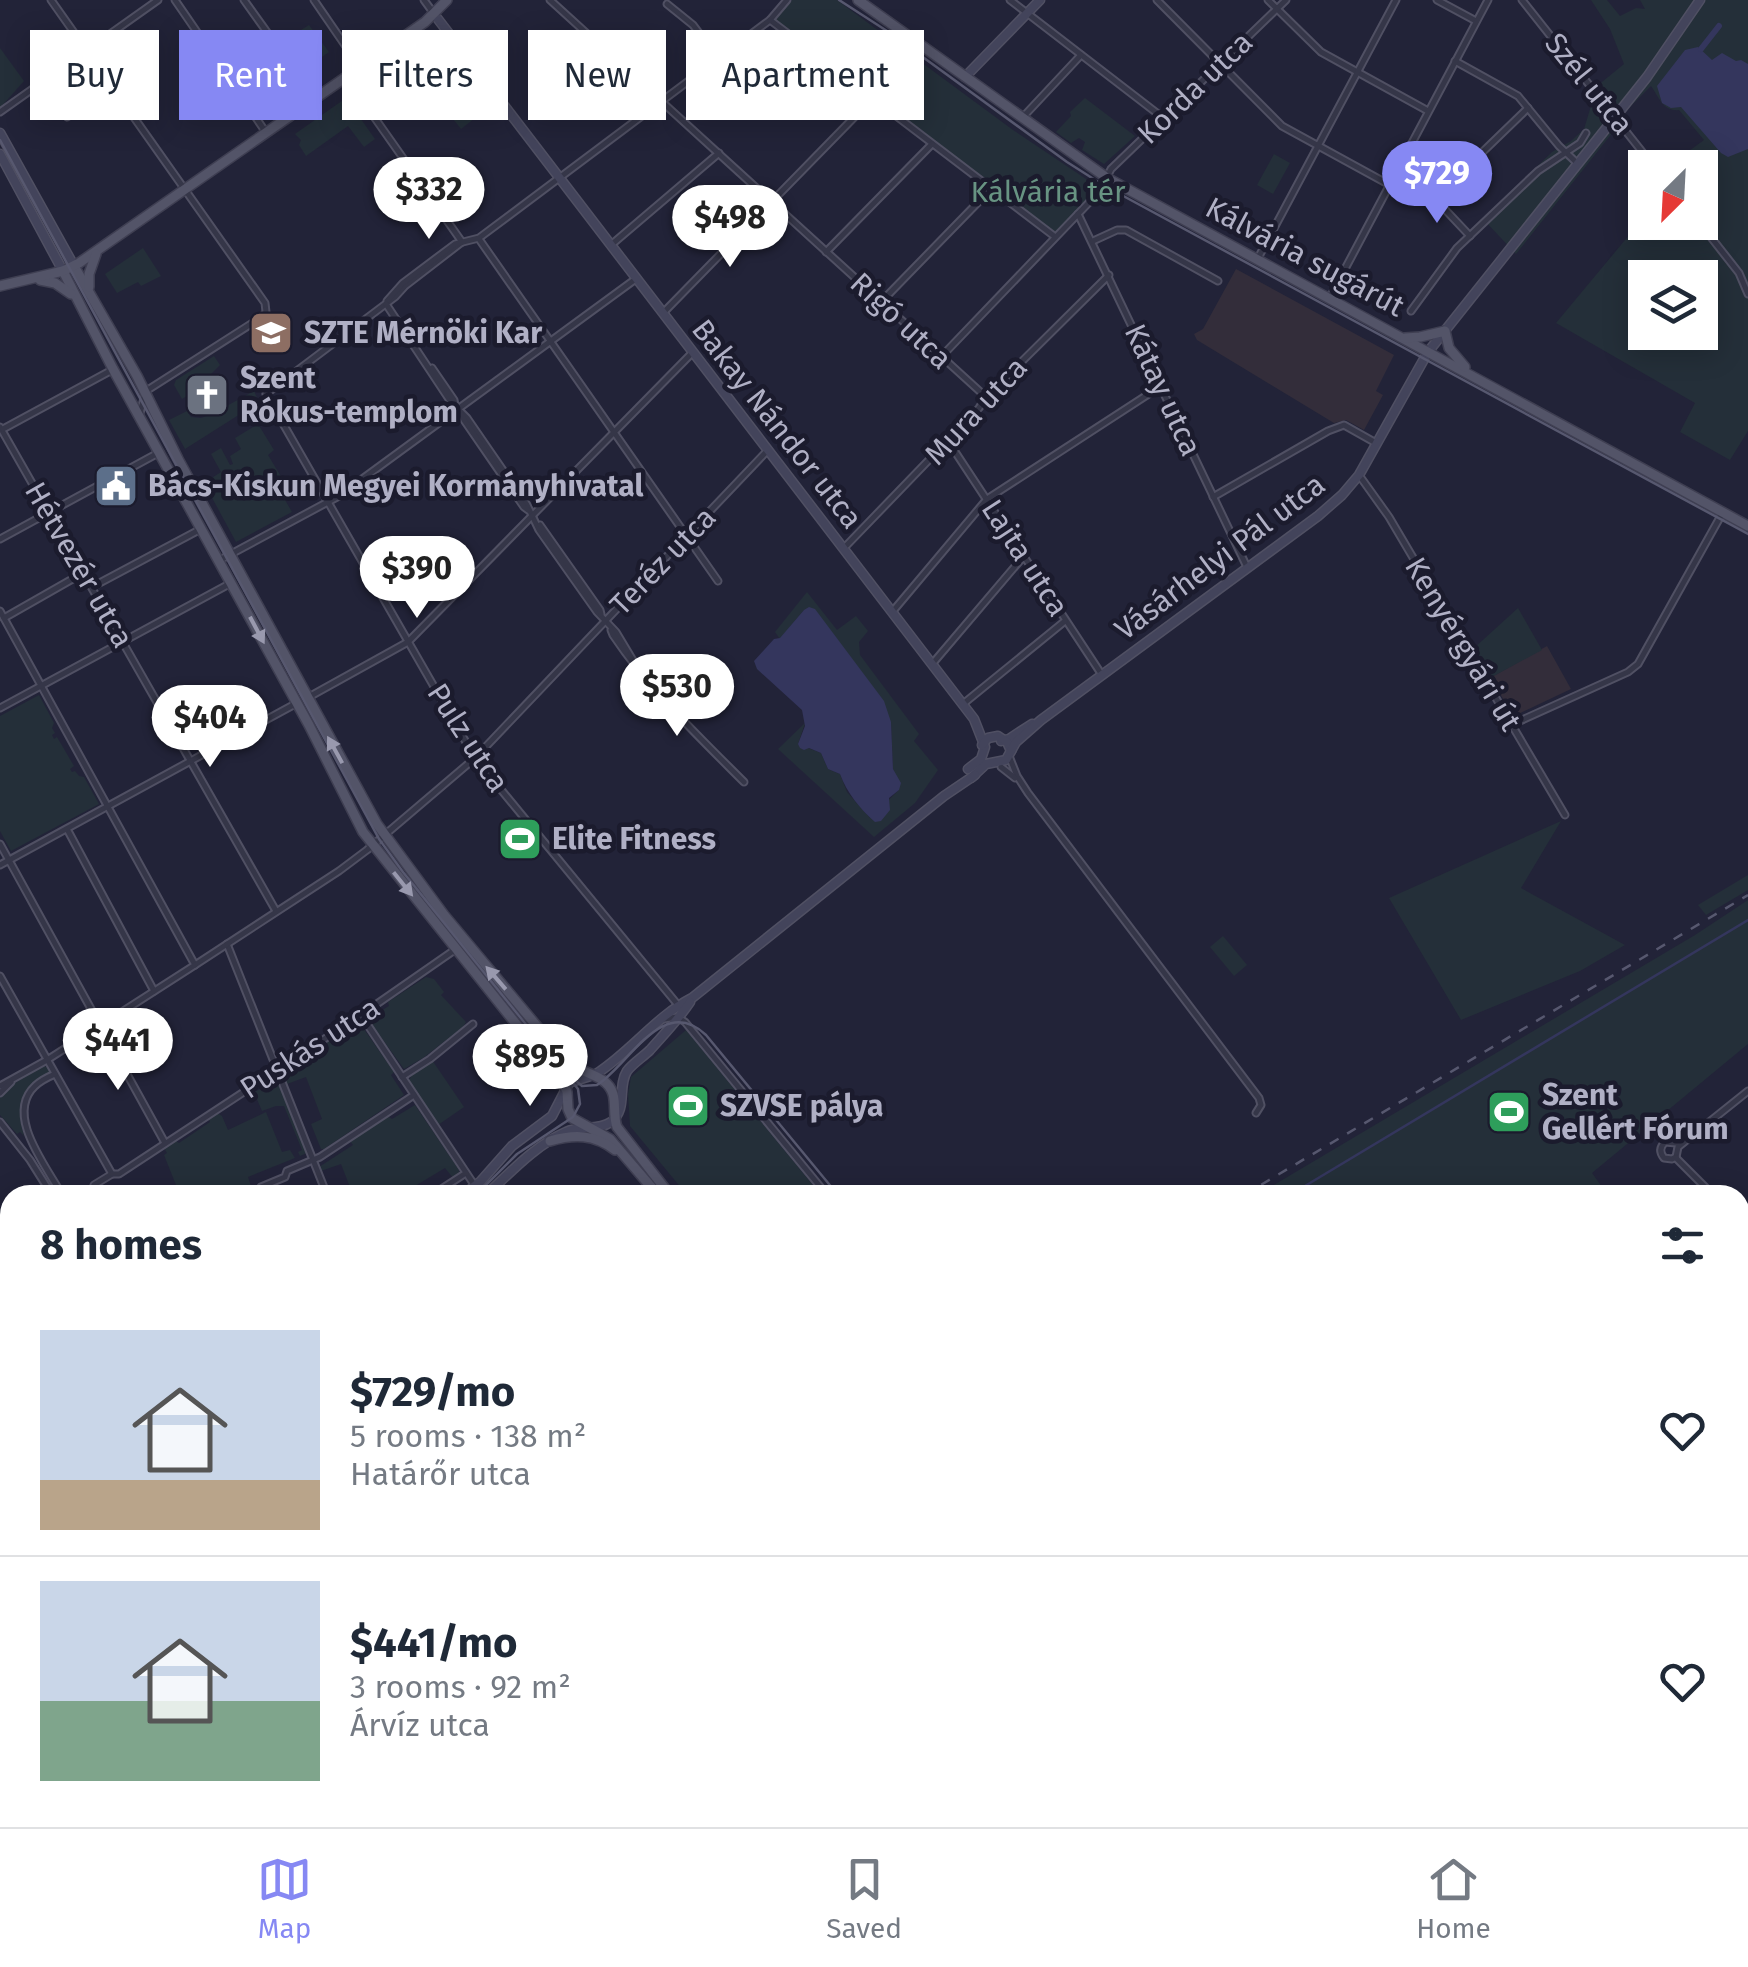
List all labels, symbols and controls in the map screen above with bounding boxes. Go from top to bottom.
street label: Korda utca [1130,24,1260,152]
street label: Szél utca [1537,26,1641,142]
chip: Buy [30,30,159,120]
chip: Rent [179,30,322,120]
chip: Filters [342,30,508,120]
chip: New [528,30,666,120]
chip: Apartment [686,30,924,120]
pin: $729 [1378,141,1496,226]
north arrow [1628,150,1718,240]
map controls [1628,150,1718,350]
text: $729 [1404,154,1470,192]
pin: $332 [370,157,488,242]
text: $332 [395,170,463,208]
park label: Kálvária tér [970,174,1126,210]
pin: $498 [671,185,789,270]
street label: Kálvária sugárút [1200,190,1411,325]
text: $498 [694,198,766,236]
button: layers [1628,260,1718,350]
street label: Rigó utca [843,265,959,377]
school or university icon: SZTE Mérnöki Kar [248,310,294,356]
street label: Bakay Nándor utca [684,312,870,536]
place label: SZTE Mérnöki Kar [304,315,543,351]
street label: Kátay utca [1117,318,1209,462]
street label: Mura utca [917,350,1035,472]
place label: Szent Rókus-templom [240,360,458,430]
church icon: Szent Rókus-templom [184,372,230,418]
public building icon: Bács-Kiskun Megyei Kormányhivatal [93,463,139,509]
street label: Vásárhelyi Pál utca [1108,466,1332,648]
place label: Bács-Kiskun Megyei Kormányhivatal [148,468,643,504]
street label: Hétvezér utca [17,476,141,654]
street label: Lajta utca [974,493,1076,623]
street label: Teréz utca [603,499,723,623]
pin: $390 [358,536,476,621]
text: $390 [382,549,452,587]
street label: Kenyérgyári út [1397,551,1529,737]
one-way arrow [248,616,265,644]
pin: $530 [618,654,736,739]
text: $530 [642,667,712,705]
street label: Pulz utca [420,677,516,799]
pin: $404 [151,685,269,770]
text: $404 [174,698,246,736]
one-way arrow [327,735,344,764]
sports icon: Elite Fitness [497,816,543,862]
place label: Elite Fitness [552,821,716,857]
one-way arrow [392,872,413,897]
one-way arrow [485,965,507,990]
street label: Puskás utca [233,990,387,1106]
pin: $441 [59,1008,177,1093]
text: $441 [85,1021,151,1059]
pin: $895 [471,1024,589,1109]
text: $895 [495,1037,565,1075]
place label: Szent Gellért Fórum [1542,1077,1728,1147]
sports icon: SZVSE pálya [665,1083,711,1129]
place label: SZVSE pálya [720,1088,883,1124]
sports icon: Szent Gellért Fórum [1486,1089,1532,1135]
icon: filters [1655,1218,1710,1273]
text: 8 homes [40,1220,202,1270]
text: $729/mo [350,1367,515,1417]
icon: home [120,1370,240,1490]
icon: heart [1655,1403,1710,1458]
text: 5 rooms · 138 m² [350,1417,586,1455]
text: Határőr utca [350,1455,531,1493]
text: $441/mo [350,1618,518,1668]
icon: home [120,1621,240,1741]
icon: heart [1655,1654,1710,1709]
text: 3 rooms · 92 m² [350,1668,571,1706]
text: Árvíz utca [350,1706,490,1744]
tab: Map [257,1852,312,1945]
tab: Saved [826,1852,902,1945]
tab: Home [1416,1852,1491,1945]

